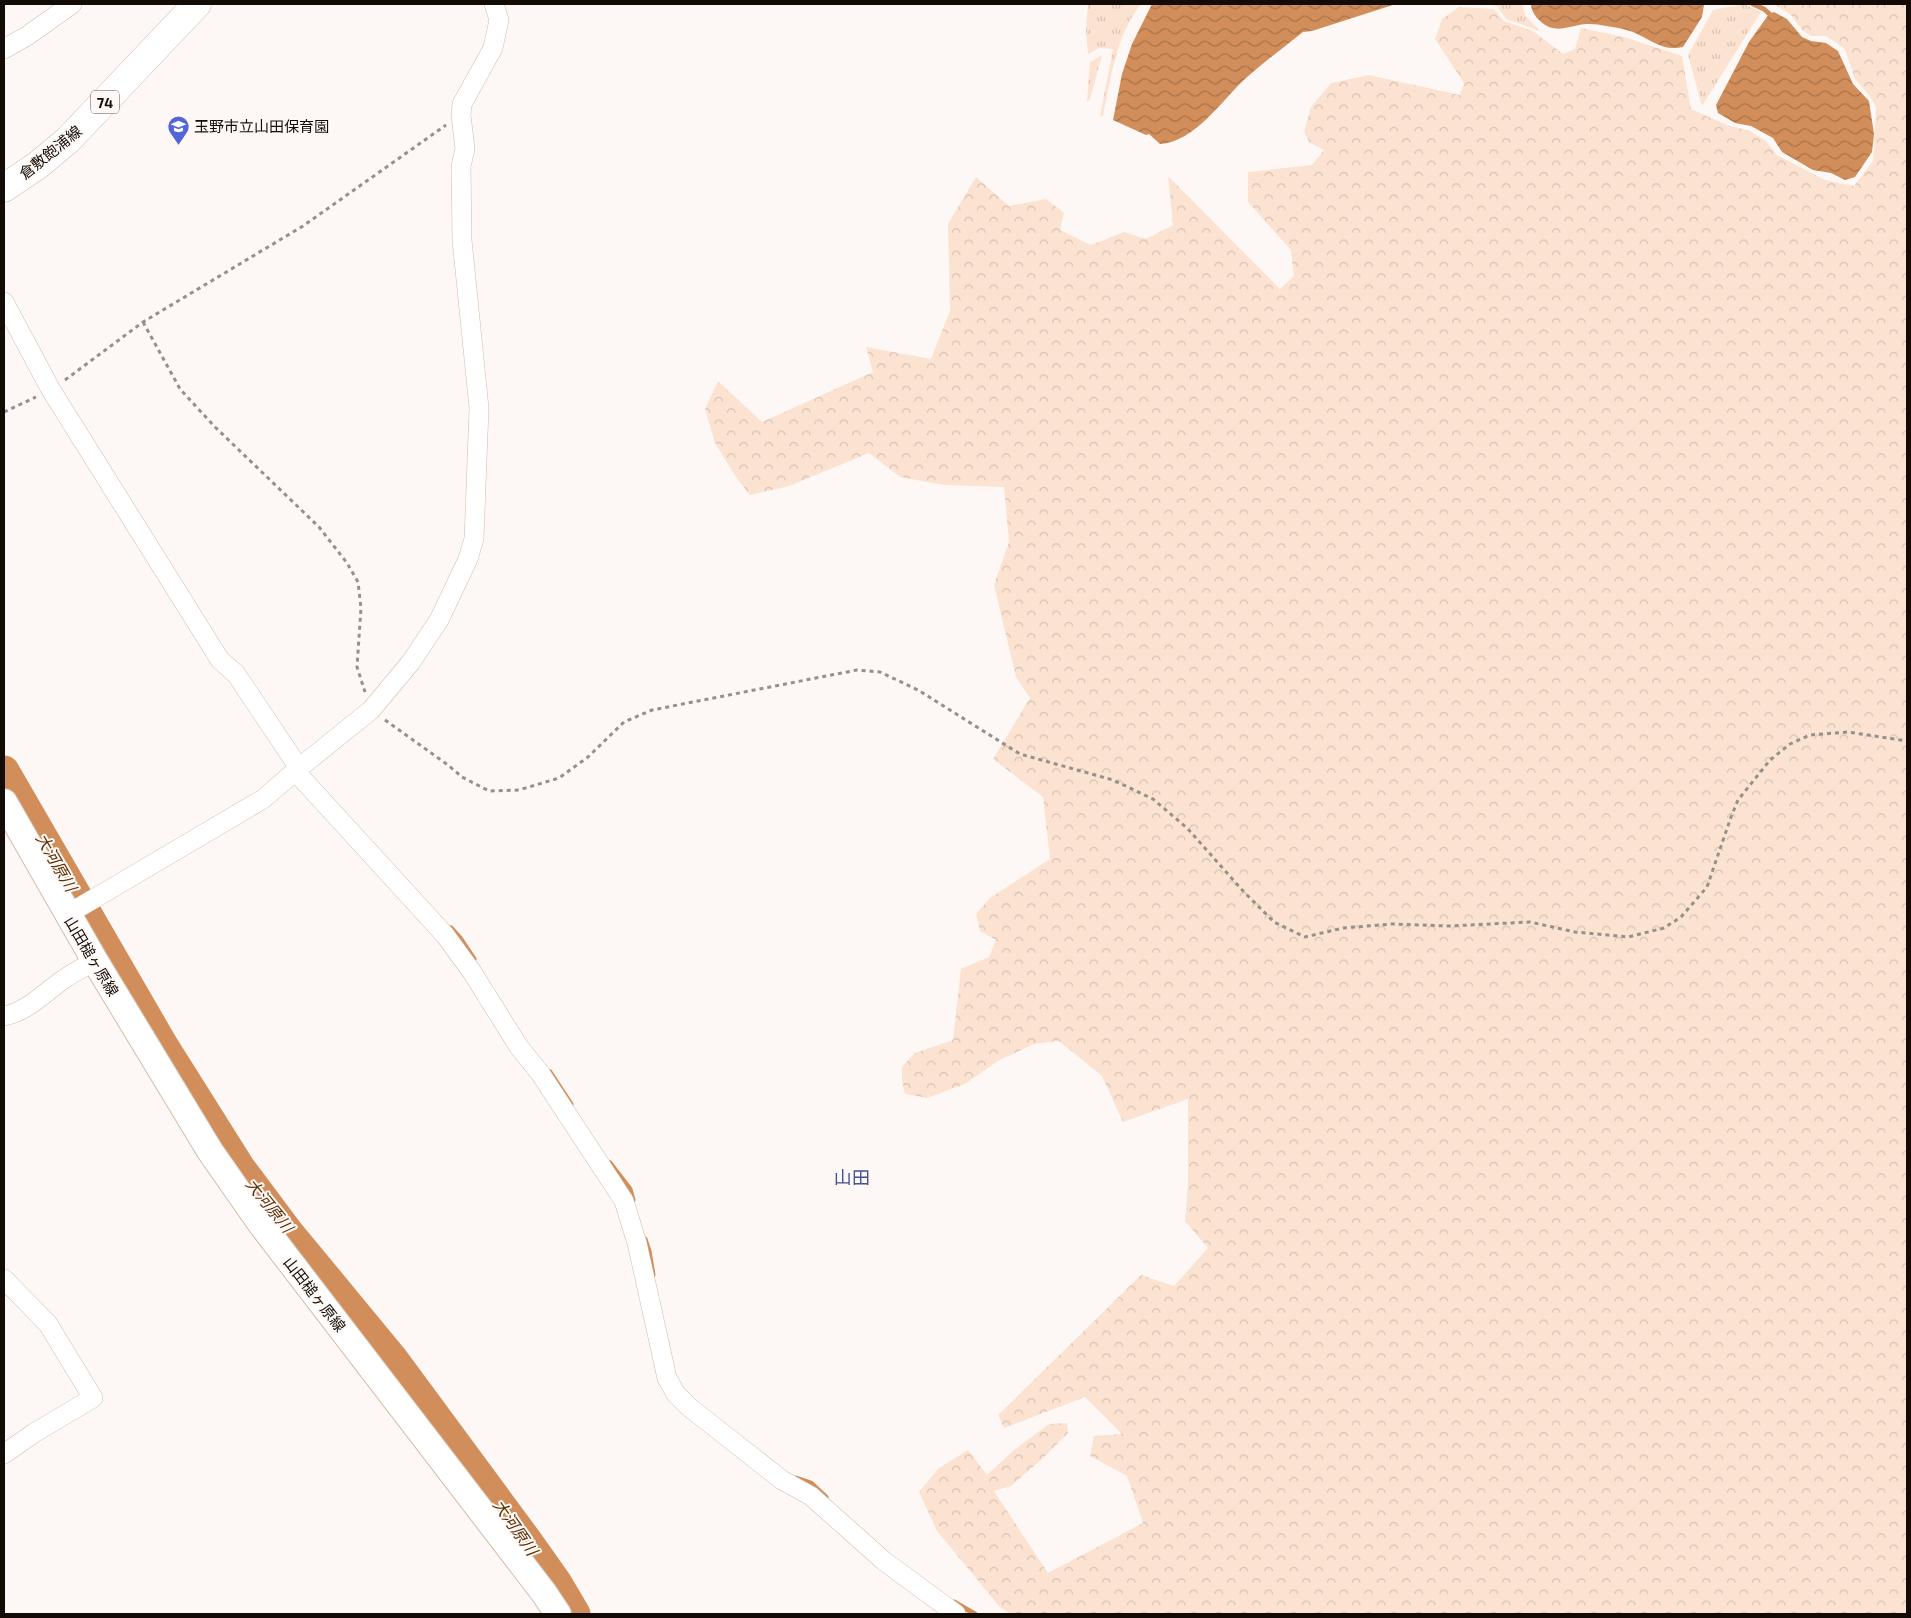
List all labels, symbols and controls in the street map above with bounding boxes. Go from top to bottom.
road number: 74 [91,90,119,114]
school or university icon: 玉野市立山田保育園 [166,114,190,145]
place label: 玉野市立山田保育園 [194,117,329,135]
street label: 倉敷飽浦線 [15,121,85,183]
water label: 大河原川 [33,830,82,896]
street label: 山田槌ヶ原線 [61,913,123,999]
district label: 山田 [834,1166,870,1188]
water label: 大河原川 [242,1174,299,1237]
street label: 山田槌ヶ原線 [280,1253,350,1335]
water label: 大河原川 [490,1495,543,1560]

